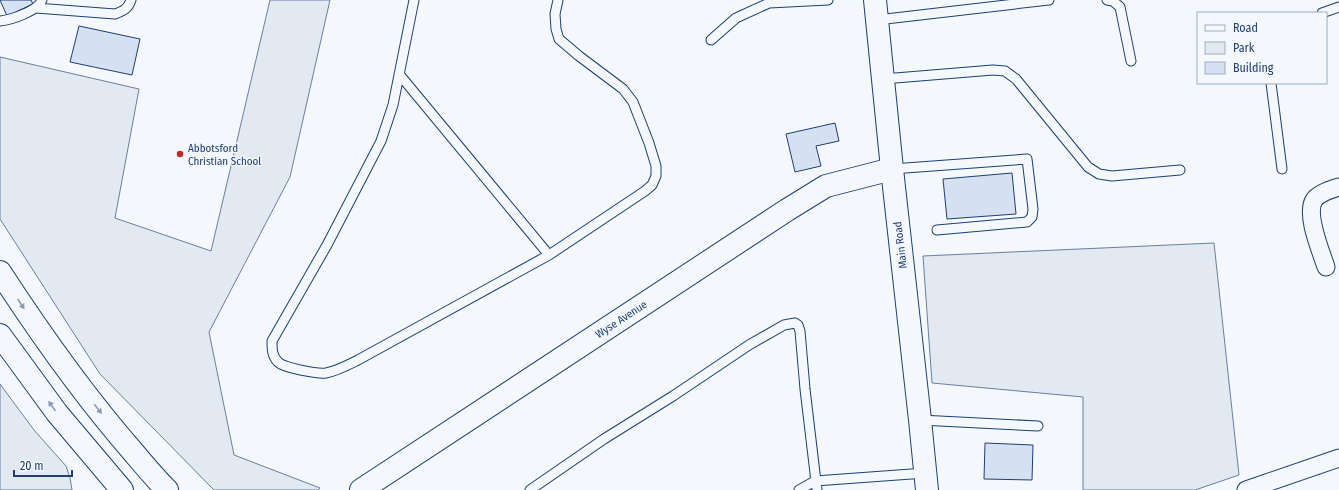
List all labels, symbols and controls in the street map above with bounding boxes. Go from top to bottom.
legend [1197,12,1327,84]
text: Road [1233,21,1258,35]
text: Park [1233,41,1255,55]
text: Building [1233,61,1274,75]
place label: Abbotsford Christian School [188,142,261,168]
marker: Abbotsford Christian School [175,149,185,159]
street label: Main Road [891,221,910,269]
street label: Wyse Avenue [593,298,649,341]
one-way arrow [17,299,25,309]
one-way arrow [48,401,56,411]
one-way arrow [94,404,102,415]
scale bar [14,452,72,478]
text: 20 m [20,459,44,473]

